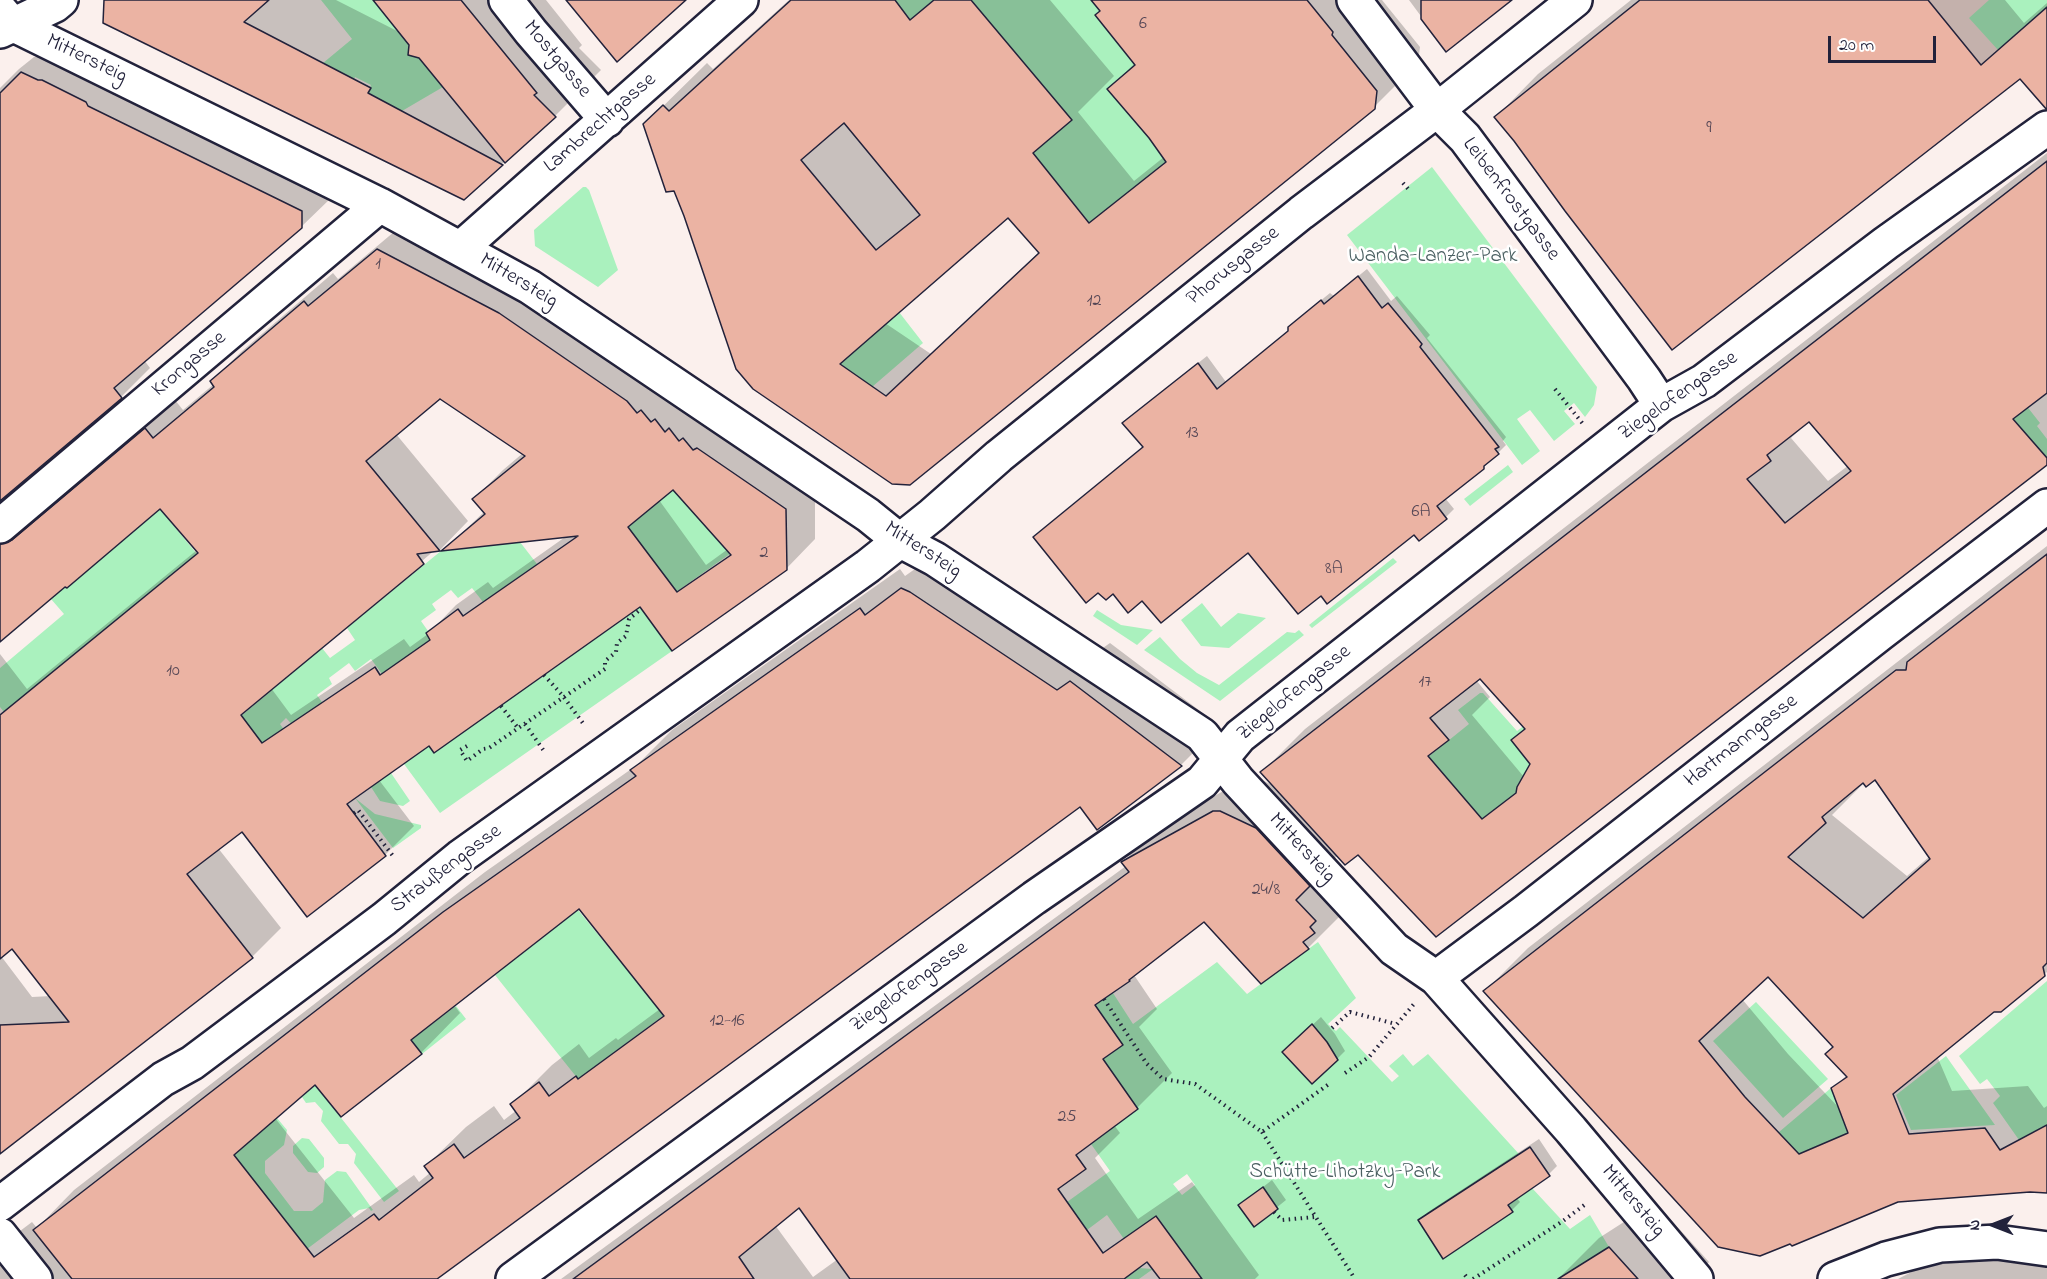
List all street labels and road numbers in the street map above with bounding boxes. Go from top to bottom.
street label: Mostgasse [516,16,596,104]
street label: Mittersteig [41,30,131,90]
street label: Lambrechtgasse [540,68,662,180]
street label: Leibenfrostgasse [1456,133,1564,267]
street label: Phorusgasse [1182,222,1286,312]
street label: Mittersteig [474,249,562,315]
street label: Krongasse [148,327,232,403]
street label: Ziegelofengasse [1615,347,1743,447]
street label: Mittersteig [879,517,965,585]
street label: Ziegelofengasse [1233,640,1357,748]
street label: Hartmanngasse [1680,690,1804,794]
street label: Mittersteig [1262,809,1340,889]
street label: Straußengasse [386,820,508,920]
street label: Ziegelofengasse [846,937,974,1039]
street label: Mittersteig [1594,1161,1670,1243]

